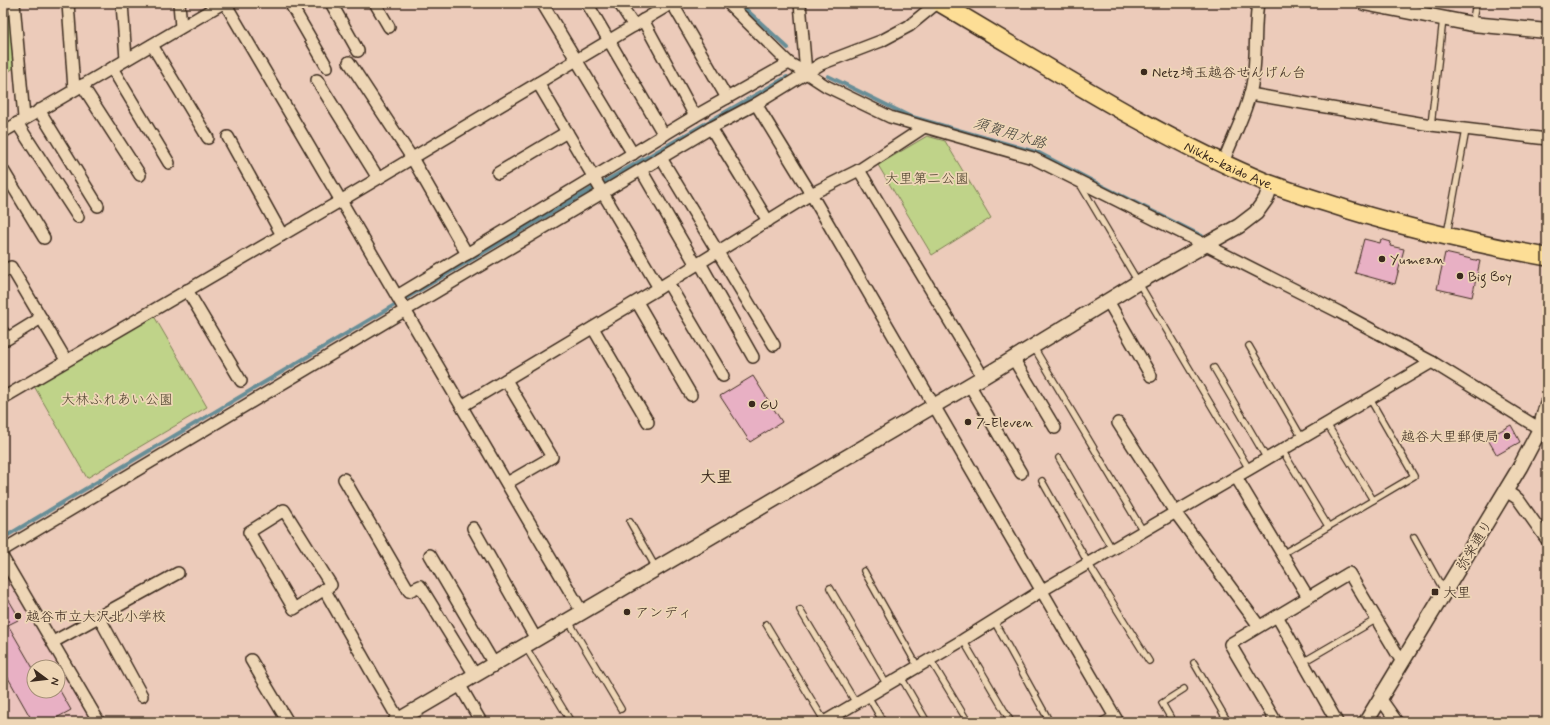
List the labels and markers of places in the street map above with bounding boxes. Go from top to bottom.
place label: Netz埼玉越谷せんげん台 [1152,64,1306,82]
marker: Netz埼玉越谷せんげん台 [1139,67,1149,77]
place label: Yumean [1390,251,1444,269]
marker: Yumean [1377,254,1387,264]
place label: Big Boy [1468,268,1512,288]
marker: Big Boy [1455,271,1465,281]
place label: GU [760,396,778,414]
marker: GU [747,399,757,409]
place label: 7-Eleven [976,414,1034,432]
marker: 7-Eleven [963,417,973,427]
place label: 越谷大里郵便局 [1401,428,1499,446]
marker: 越谷大里郵便局 [1502,431,1512,441]
place label: 大里 [1443,584,1471,602]
marker: 大里 [1430,587,1440,597]
place label: アンディ [635,604,692,622]
marker: アンディ [622,607,632,617]
place label: 越谷市立大沢北小学校 [26,608,166,626]
marker: 越谷市立大沢北小学校 [13,611,23,621]

